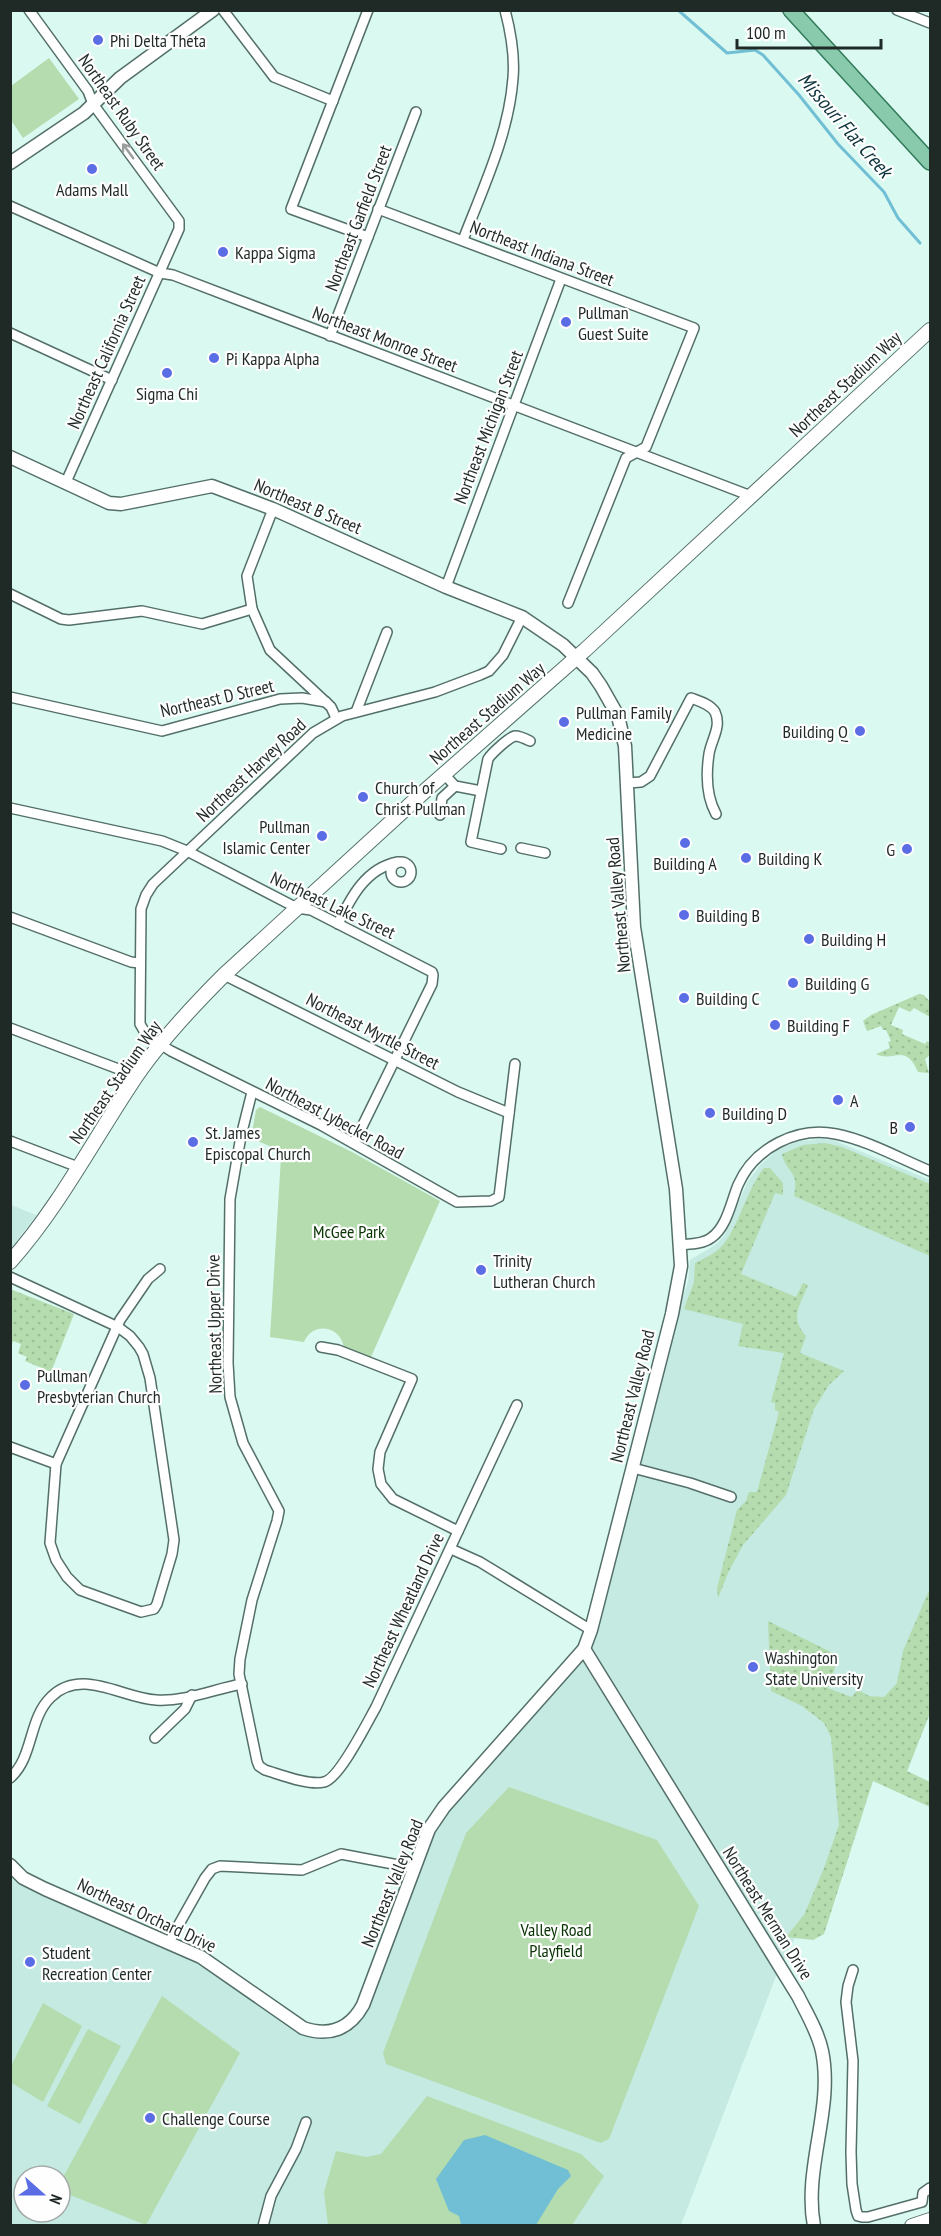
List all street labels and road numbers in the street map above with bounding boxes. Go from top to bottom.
street label: Northeast Ruby Street [73,49,171,175]
street label: Northeast Garfield Street [320,142,396,294]
street label: Northeast Indiana Street [467,215,617,291]
street label: Northeast California Street [62,272,150,432]
street label: Northeast Monroe Street [309,301,461,377]
street label: Northeast Stadium Way [784,326,906,442]
street label: Northeast Michigan Street [448,347,528,507]
street label: Northeast B Street [251,473,365,539]
street label: Northeast Stadium Way [425,657,550,769]
street label: Northeast D Street [158,674,276,722]
street label: Northeast Harvey Road [191,713,311,827]
street label: Northeast Valley Road [601,836,635,974]
street label: Northeast Lake Street [267,866,399,944]
street label: Northeast Myrtle Street [303,988,443,1075]
street label: Northeast Stadium Way [64,1016,166,1148]
street label: Northeast Lybecker Road [262,1072,408,1164]
street label: Northeast Upper Drive [201,1254,227,1394]
street label: Northeast Valley Road [604,1327,660,1465]
street label: Northeast Wheatland Drive [357,1529,449,1691]
street label: Northeast Valley Road [356,1816,428,1950]
street label: Northeast Merman Drive [718,1842,818,1984]
street label: Northeast Orchard Drive [74,1873,220,1957]

